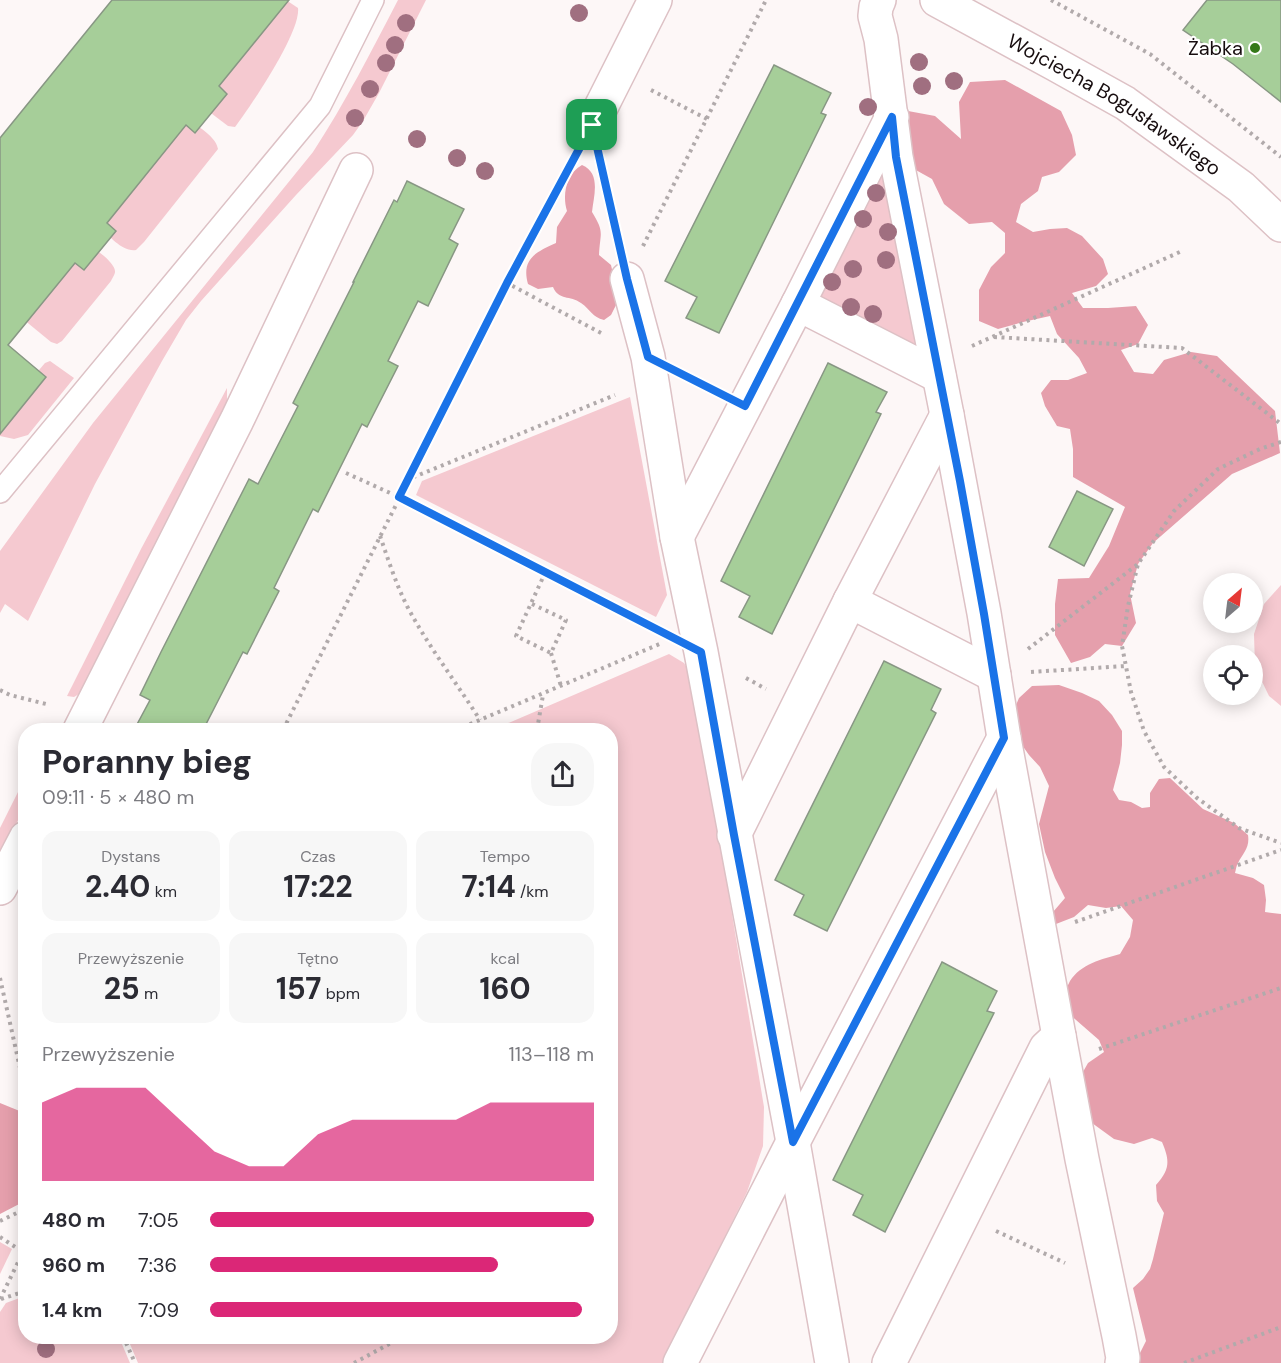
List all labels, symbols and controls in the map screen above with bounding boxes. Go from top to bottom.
street label: Wojciecha Bogusławskiego [1003,28,1226,181]
place label: Żabka [1188,35,1243,61]
marker: Żabka [1248,41,1262,55]
pin [566,99,617,150]
icon: arrive [575,108,608,141]
north arrow [1203,573,1263,633]
map controls [1203,573,1263,705]
button: locate [1203,645,1263,705]
text: Poranny bieg [42,740,252,783]
button: share [531,743,594,806]
text: 09:11 · 5 × 480 m [42,784,194,810]
text: Dystans [101,846,161,867]
text: Czas [300,846,336,867]
text: Tempo [480,846,530,867]
text: 2.40 [85,867,150,906]
text: 17:22 [283,867,353,906]
text: 7:14 [461,867,516,906]
text: km [150,881,177,902]
text: /km [516,881,549,902]
text: Przewyższenie [78,948,184,969]
text: Tętno [297,948,339,969]
text: kcal [491,948,519,969]
text: 25 [104,969,140,1008]
text: 157 [276,969,321,1008]
text: 160 [479,969,531,1008]
text: m [140,983,158,1004]
text: bpm [321,983,360,1004]
text: Przewyższenie [42,1041,175,1067]
text: 113–118 m [509,1041,594,1067]
text: 480 m [42,1207,105,1233]
text: 7:05 [138,1207,179,1233]
text: 960 m [42,1252,105,1278]
text: 7:36 [138,1252,177,1278]
text: 1.4 km [42,1297,102,1323]
text: 7:09 [138,1297,179,1323]

